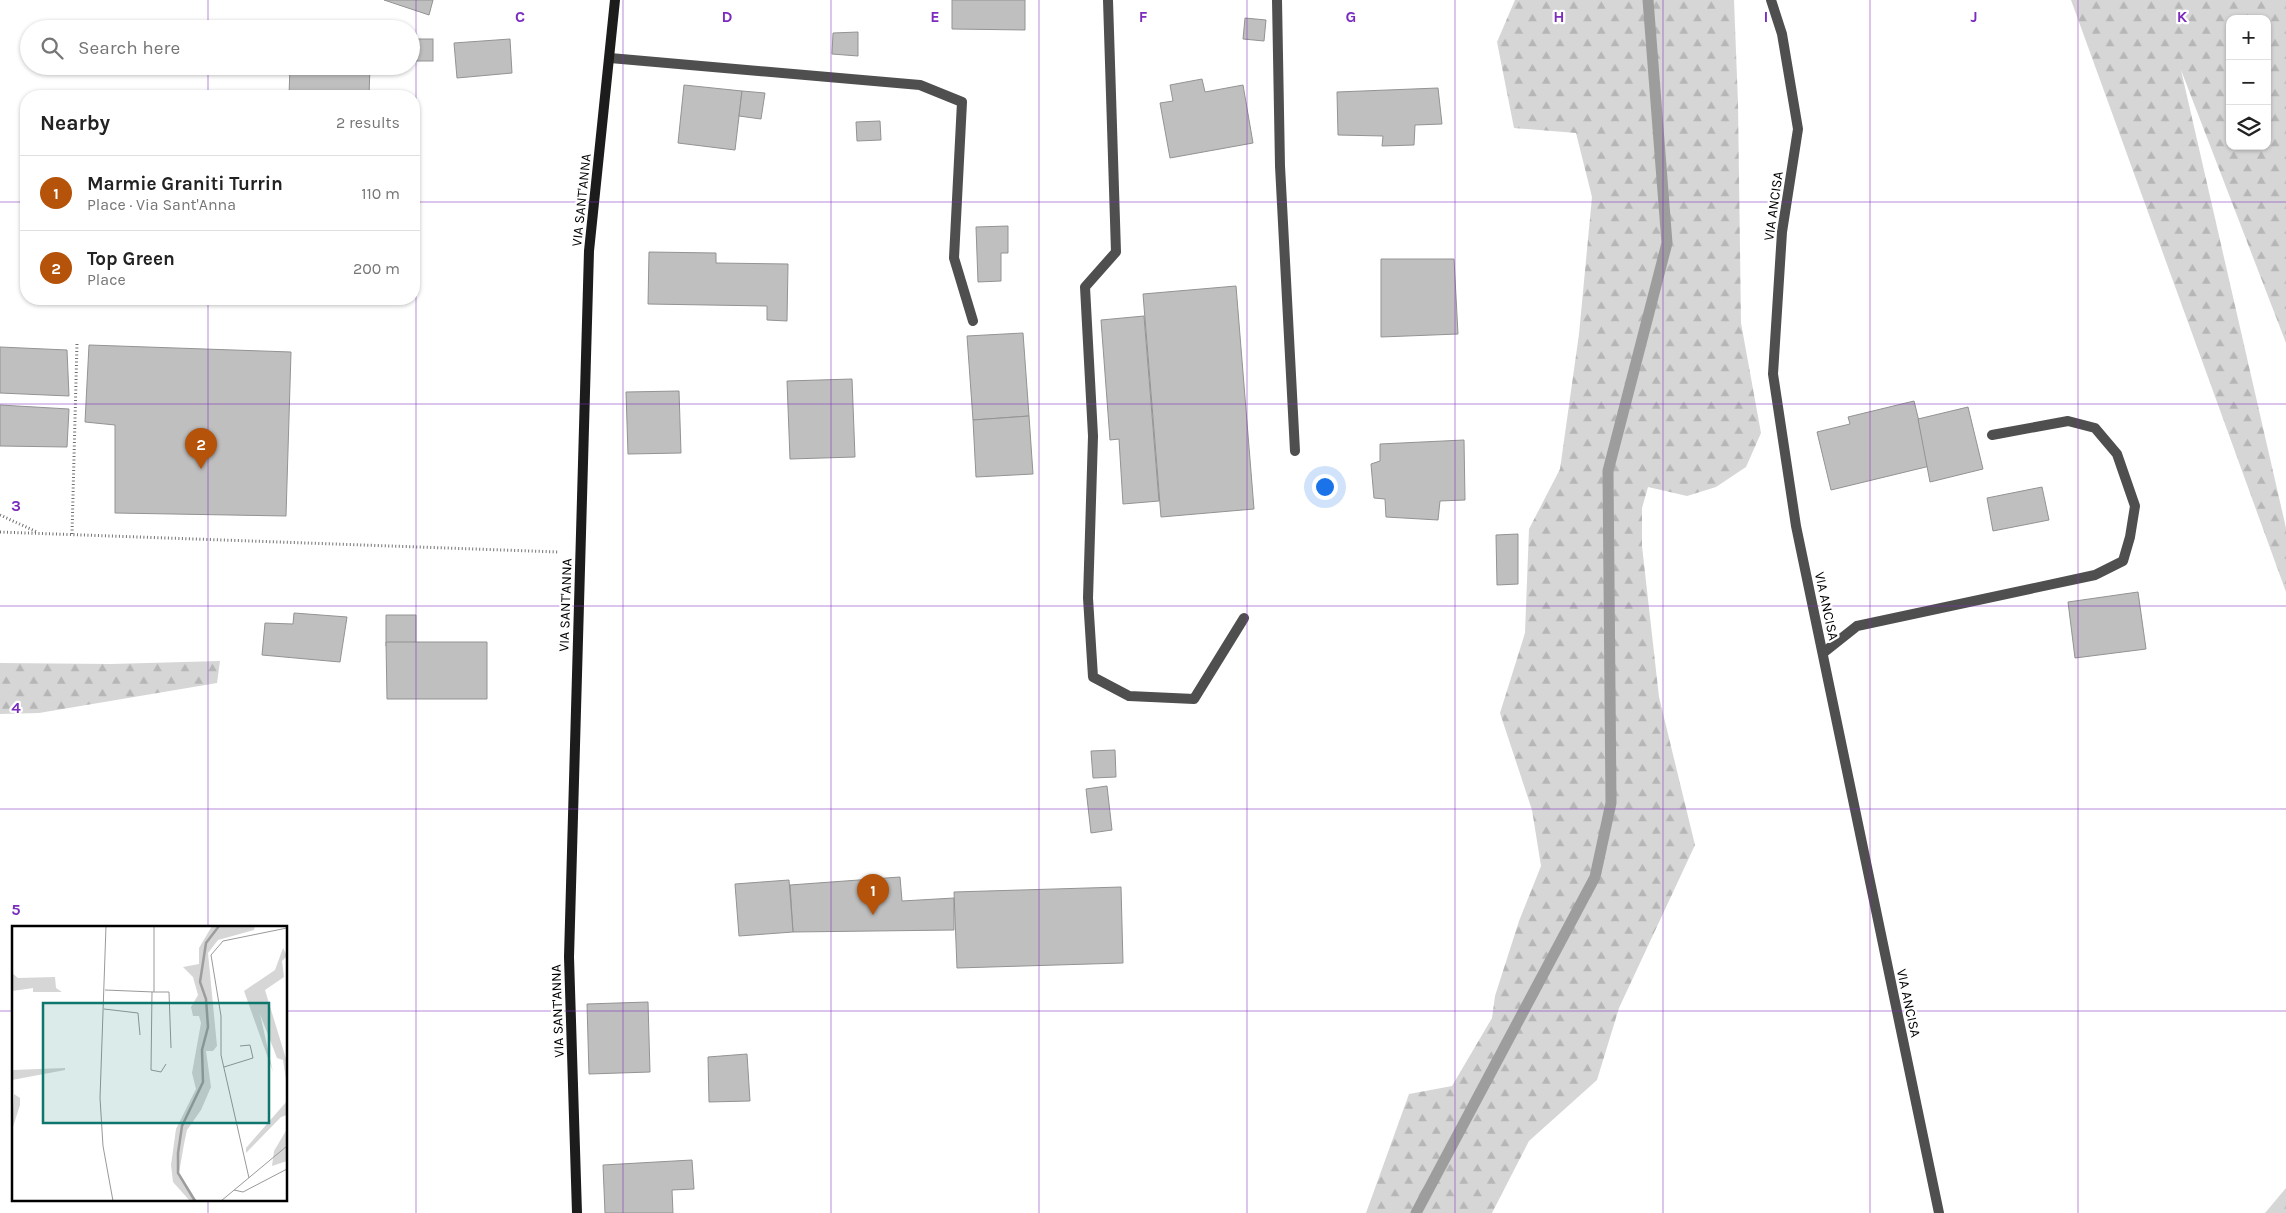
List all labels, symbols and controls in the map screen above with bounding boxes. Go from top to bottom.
text: C [515,7,525,26]
text: D [722,7,733,26]
text: E [930,7,940,26]
text: F [1139,7,1148,26]
text: G [1346,7,1356,26]
text: H [1553,7,1565,26]
text: I [1764,7,1768,26]
text: J [1970,7,1978,26]
text: K [2177,7,2188,26]
map controls [2226,15,2271,150]
button: + [2226,15,2271,60]
search box [20,20,420,75]
icon: search [38,34,66,62]
text: Search here [78,37,180,59]
button: − [2226,60,2271,105]
button: layers [2226,105,2271,150]
text: Nearby [40,111,110,135]
text: 2 results [336,113,400,132]
street label: VIA SANT'ANNA [568,153,595,247]
street label: VIA ANCISA [1760,170,1787,242]
text: Marmie Graniti Turrin [87,173,283,195]
text: 1 [53,184,59,203]
text: 110 m [361,184,400,203]
text: Place · Via Sant'Anna [87,195,236,214]
text: Top Green [87,248,175,270]
text: 2 [51,259,61,278]
text: 200 m [353,259,400,278]
text: Place [87,270,126,289]
pin: 2 [185,428,217,469]
your location [1312,474,1338,500]
text: 3 [11,496,21,515]
street label: VIA SANT'ANNA [555,558,576,652]
street label: VIA ANCISA [1811,570,1842,642]
text: 4 [11,698,21,717]
pin: 1 [857,874,889,915]
text: 5 [11,900,21,919]
inset map [12,926,288,1200]
street label: VIA SANT'ANNA [547,964,568,1058]
street label: VIA ANCISA [1893,967,1924,1039]

